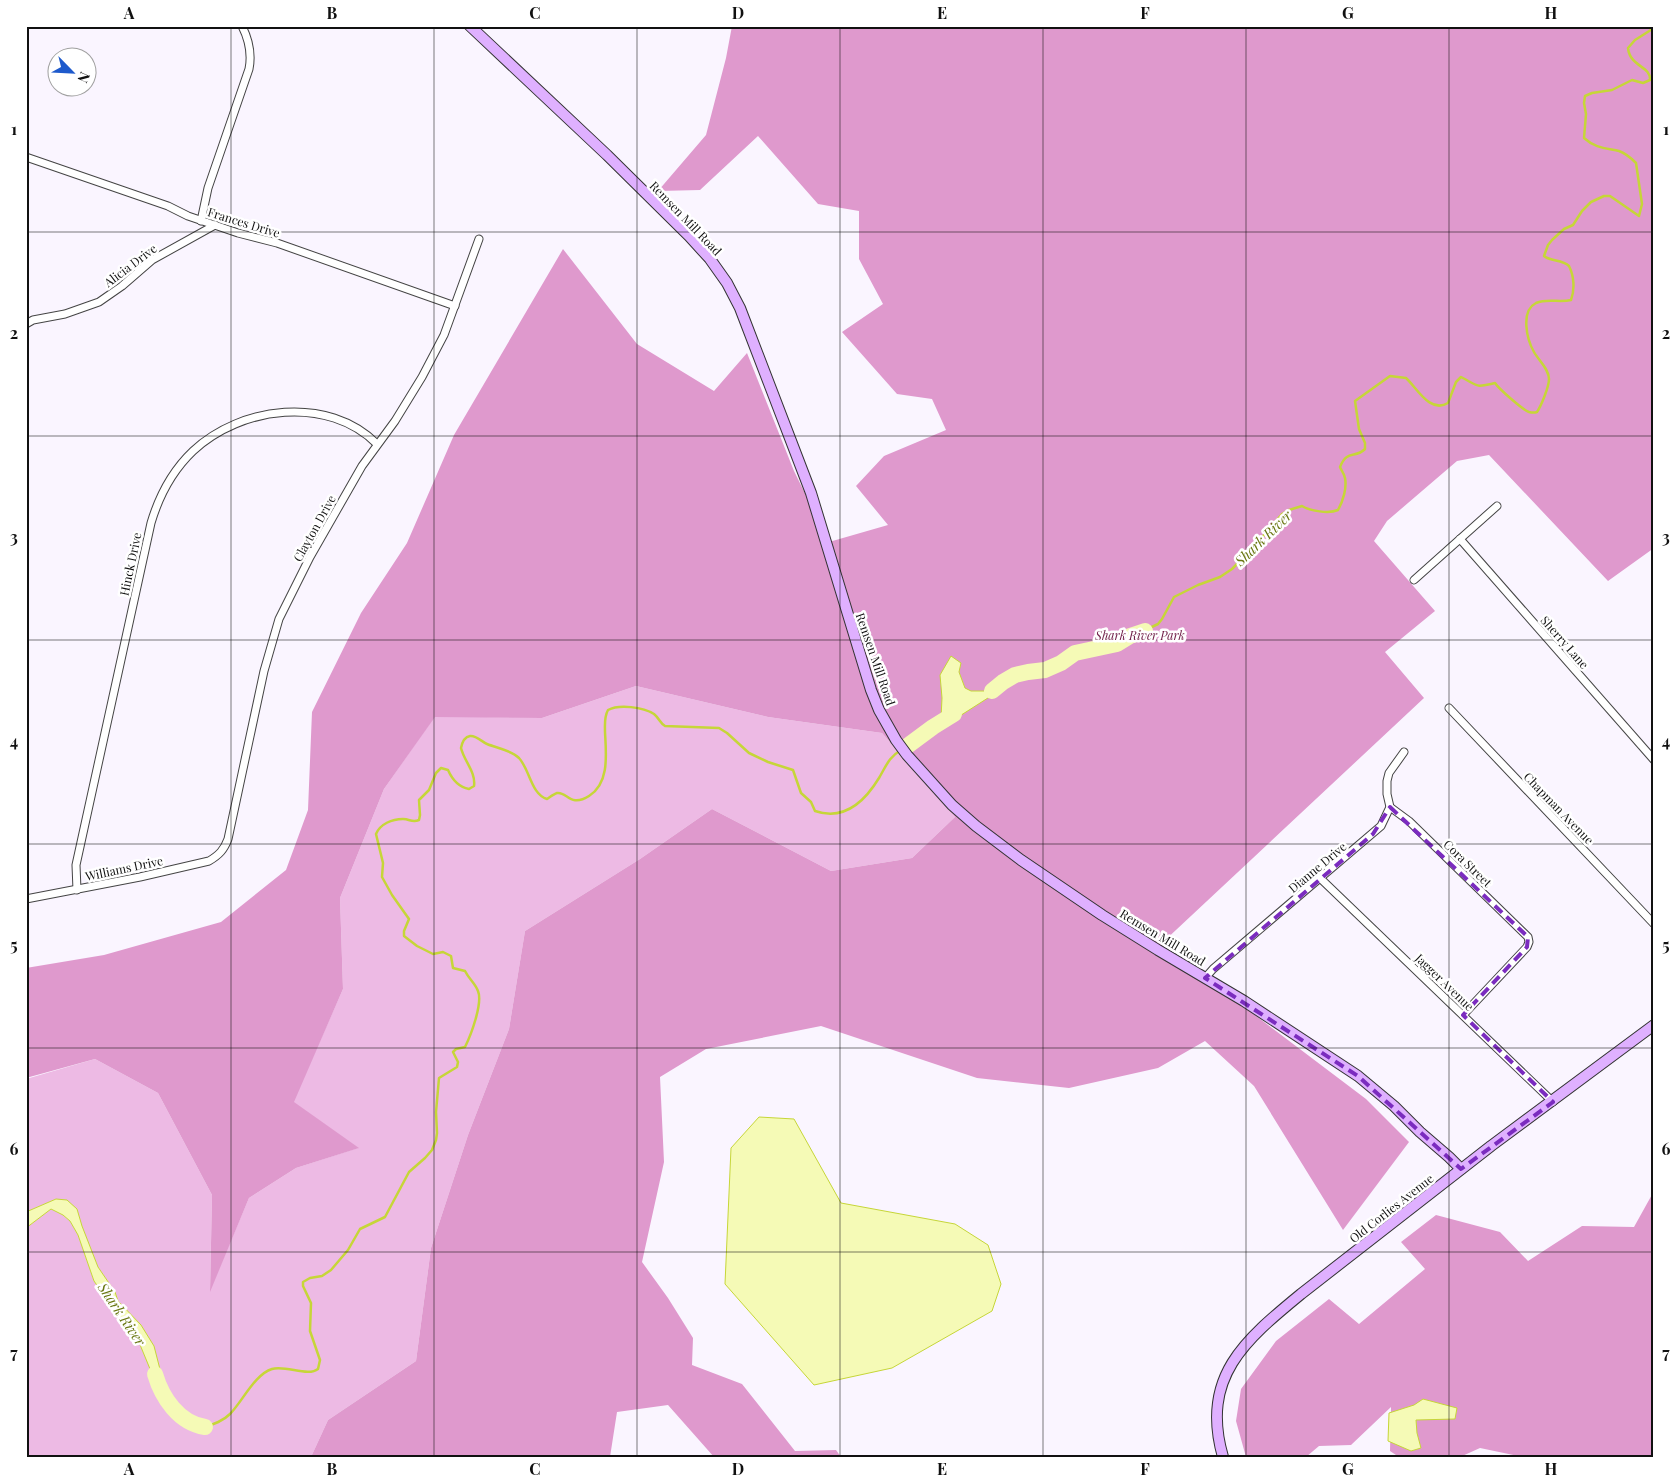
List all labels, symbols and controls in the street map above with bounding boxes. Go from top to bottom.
text: A [123,2,135,23]
text: B [327,2,338,23]
text: C [529,2,541,23]
text: D [732,2,744,23]
text: E [937,2,947,23]
text: F [1140,2,1150,23]
text: G [1342,2,1354,23]
text: H [1545,2,1558,23]
north arrow [48,48,98,98]
text: N [74,69,95,86]
text: 1 [11,118,17,139]
text: 1 [1663,118,1669,139]
street label: Remsen Mill Road [646,177,726,259]
street label: Frances Drive [206,203,282,241]
street label: Alicia Drive [100,240,160,291]
text: 2 [10,322,18,343]
text: 2 [1662,322,1670,343]
street label: Clayton Drive [289,492,339,564]
water label: Shark River [1230,505,1296,571]
text: 3 [10,526,18,547]
text: 3 [1662,526,1670,547]
street label: Hinck Drive [115,531,145,597]
street label: Remsen Mill Road [853,610,899,708]
street label: Sherry Lane [1538,612,1592,672]
park label: Shark River Park [1094,627,1185,643]
text: 4 [10,730,18,751]
text: 4 [1662,730,1670,751]
street label: Chapman Avenue [1521,769,1597,847]
street label: Cora Street [1440,836,1496,891]
street label: Dianne Drive [1285,838,1349,896]
street label: Williams Drive [83,852,164,884]
street label: Remsen Mill Road [1117,905,1209,969]
text: 5 [10,934,18,955]
text: 5 [1662,934,1670,955]
street label: Jagger Avenue [1412,949,1478,1014]
text: 6 [10,1138,19,1159]
text: 6 [1662,1138,1671,1159]
street label: Old Corlies Avenue [1346,1170,1436,1246]
water label: Shark River [93,1278,151,1350]
text: 7 [10,1342,18,1363]
text: 7 [1662,1342,1670,1363]
text: A [123,1458,135,1479]
text: B [327,1458,338,1479]
text: C [529,1458,541,1479]
text: D [732,1458,744,1479]
text: E [937,1458,947,1479]
text: F [1140,1458,1150,1479]
text: G [1342,1458,1354,1479]
text: H [1545,1458,1558,1479]

